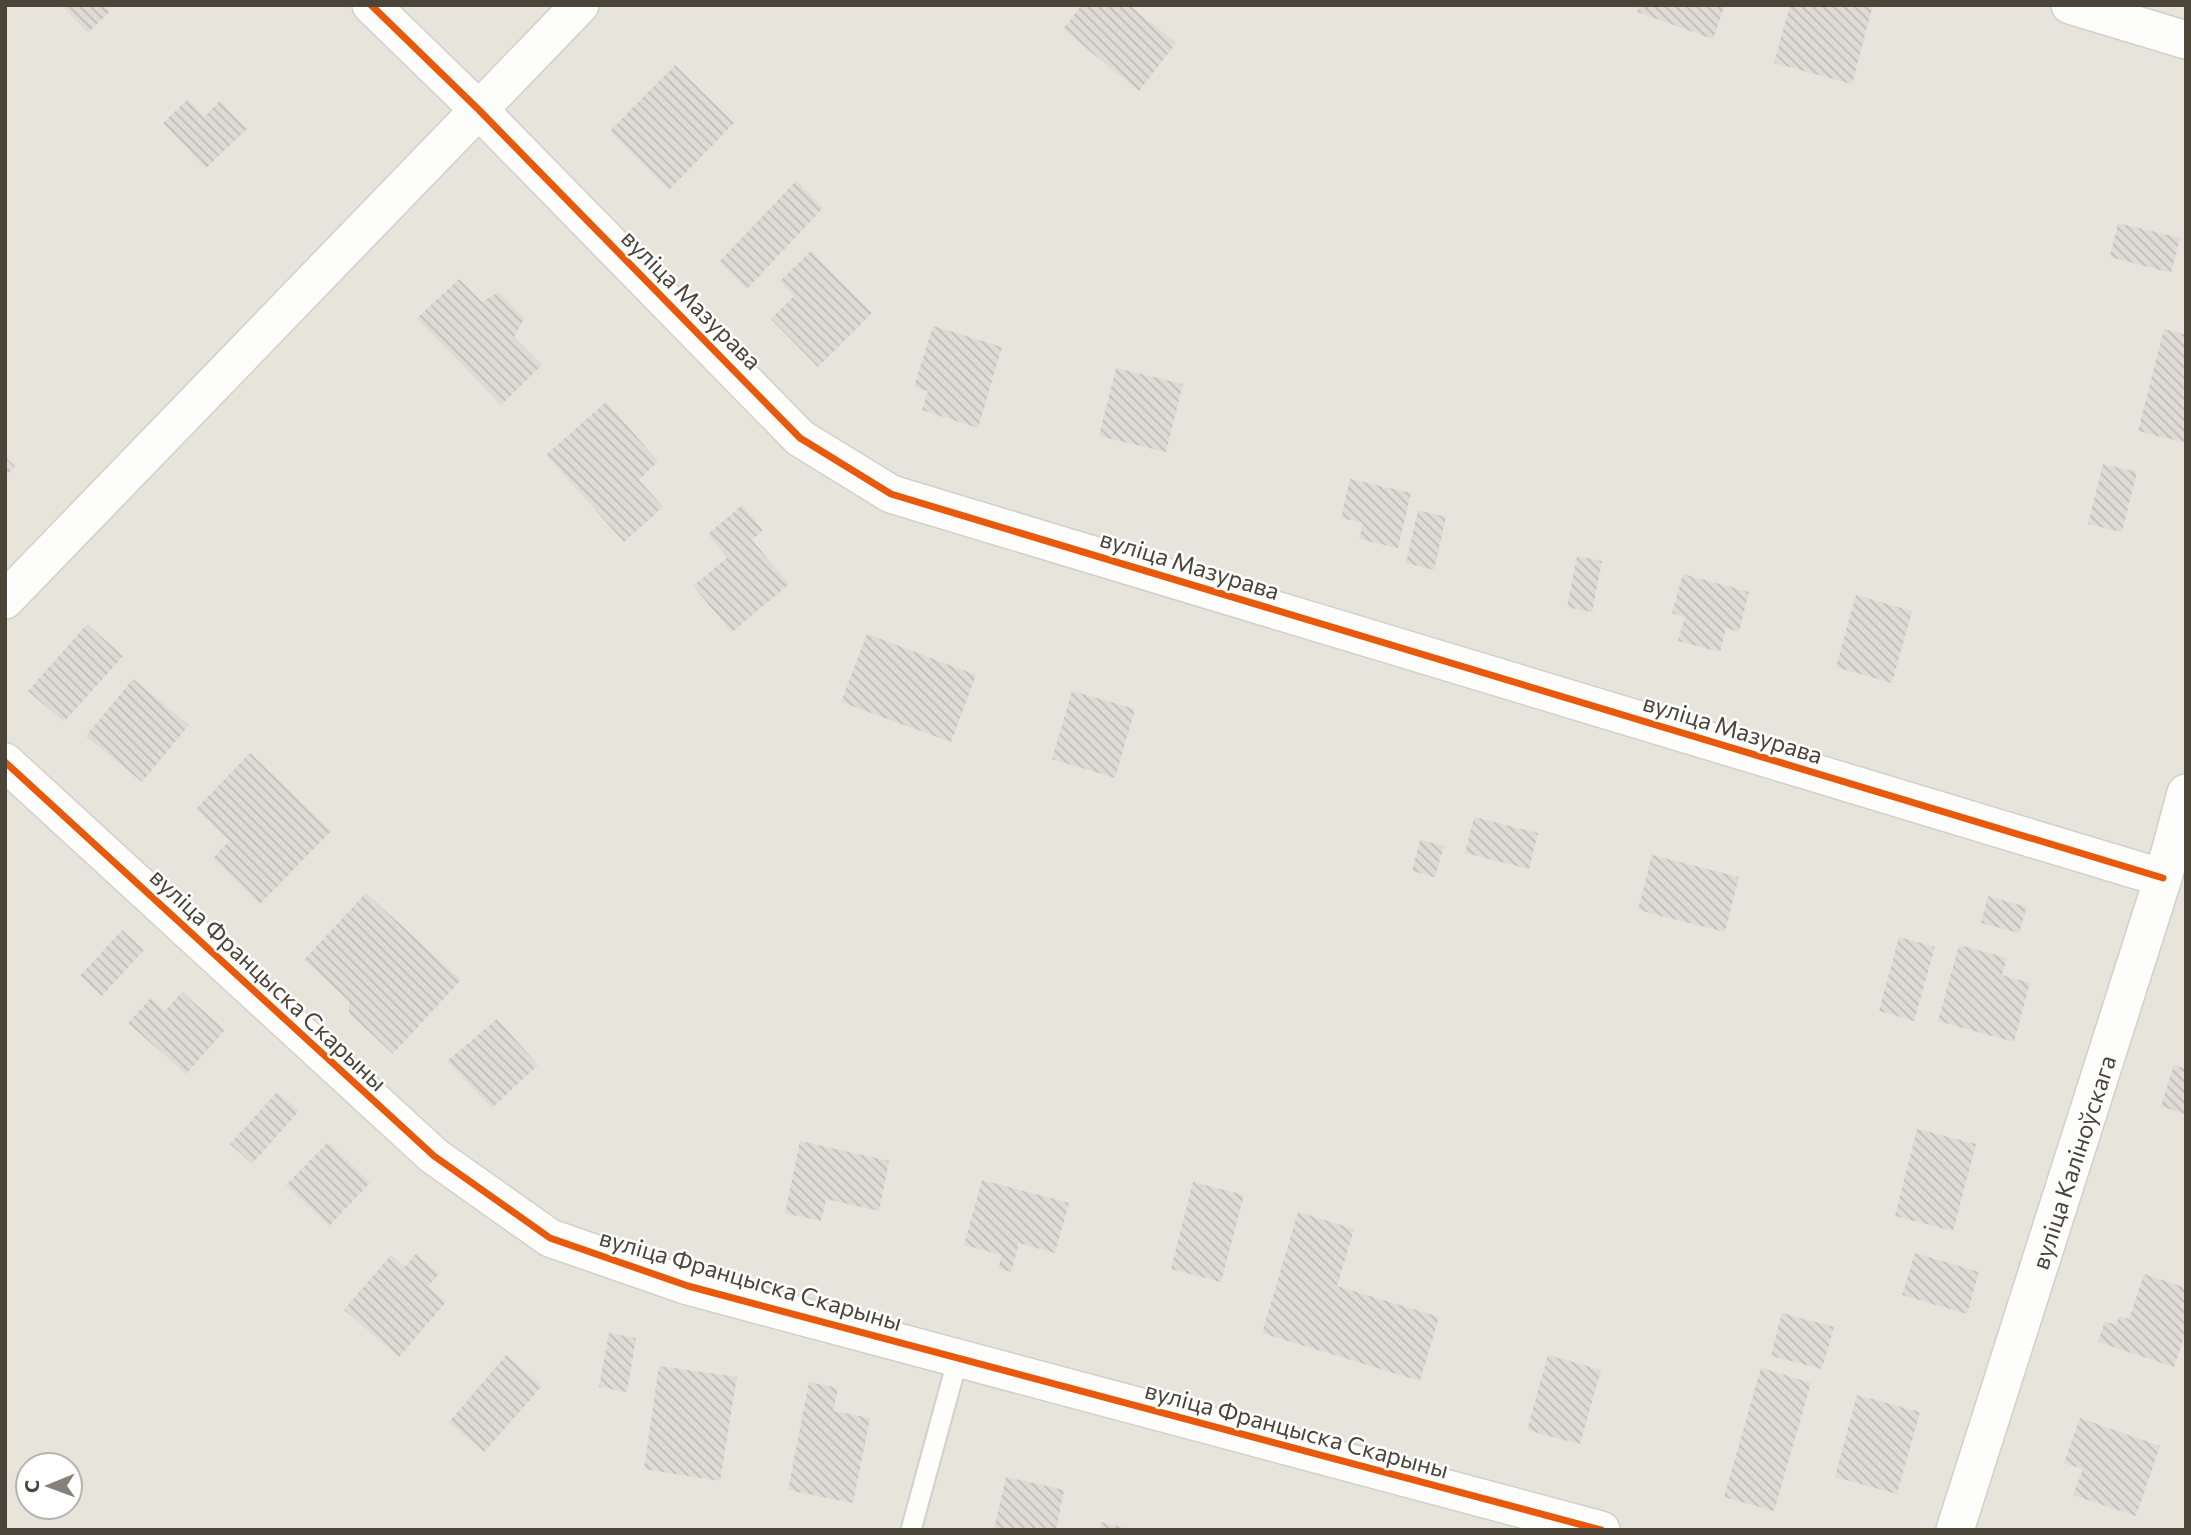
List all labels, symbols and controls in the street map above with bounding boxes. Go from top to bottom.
street label: вуліца Мазурава [616,223,768,375]
street label: вуліца Мазурава [1097,523,1283,605]
street label: вуліца Мазурава [1640,687,1826,769]
street label: вуліца Францыска Скарыны [145,862,393,1096]
street label: вуліца Каліноўскага [2025,1051,2121,1273]
street label: вуліца Францыска Скарыны [596,1222,906,1336]
street label: вуліца Францыска Скарыны [1142,1374,1452,1484]
north arrow [14,1451,84,1521]
text: С [20,1480,43,1493]

